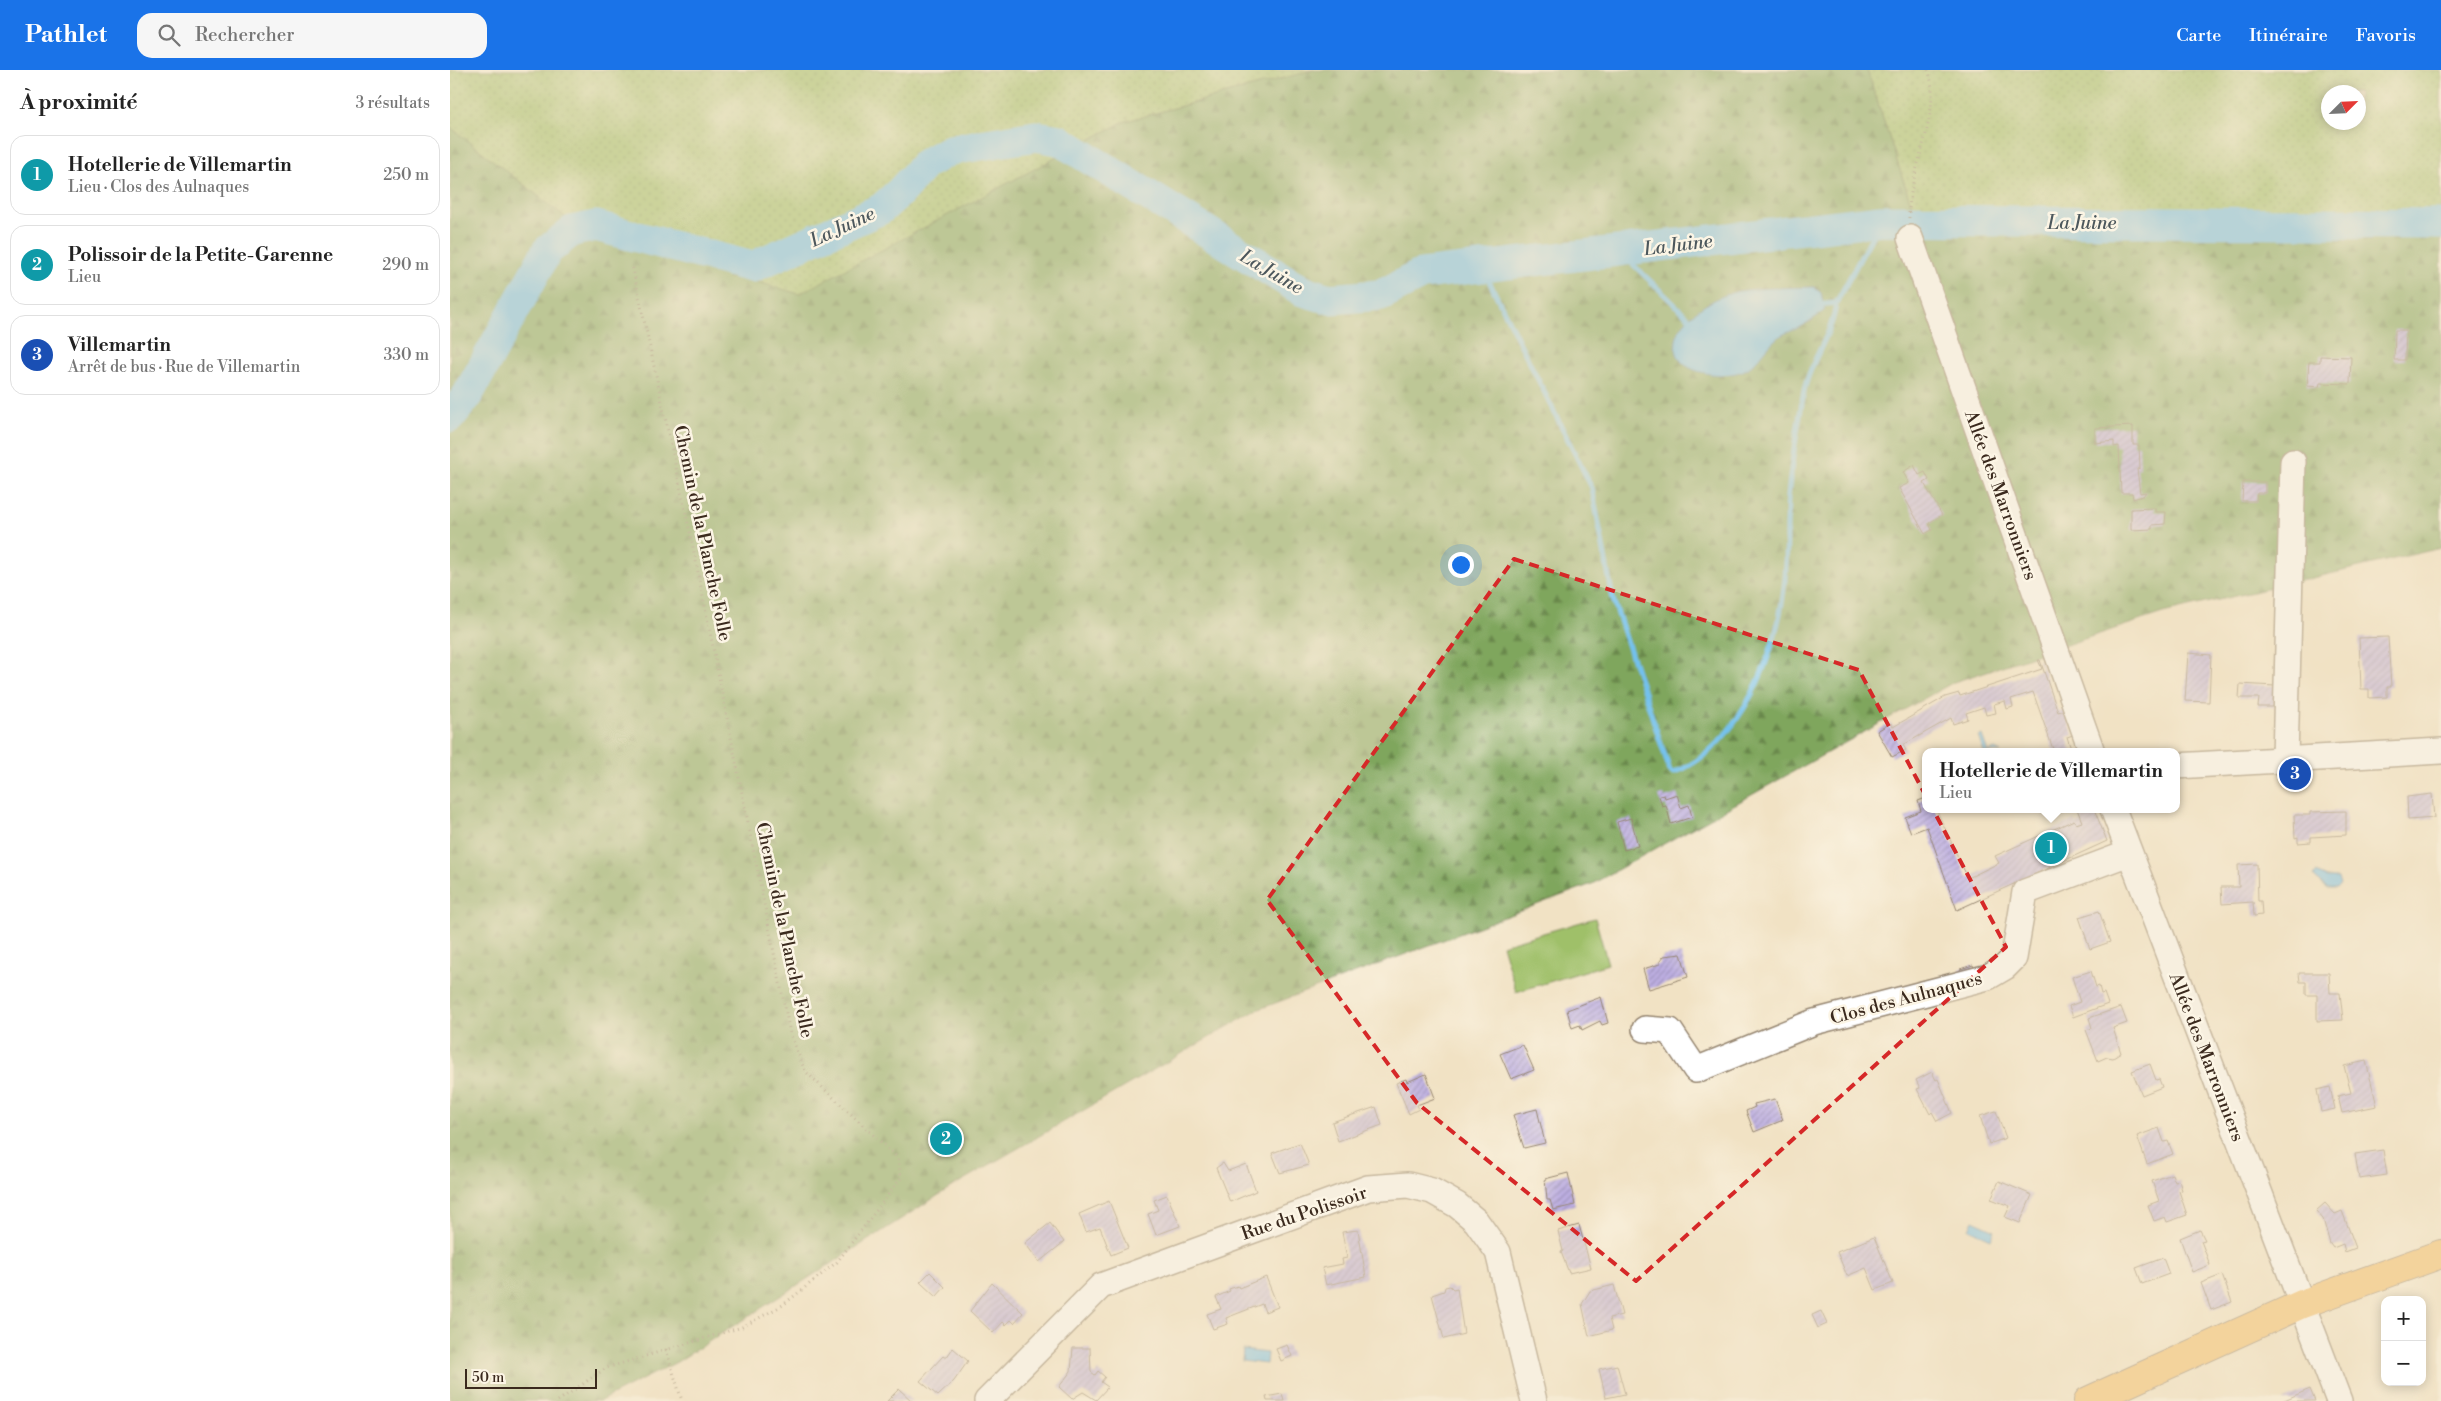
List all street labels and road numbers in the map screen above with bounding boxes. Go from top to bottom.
street label: Allée des Marronniers [1959,406,2042,583]
street label: Chemin de la Planche Folle [668,423,737,643]
street label: Chemin de la Planche Folle [750,820,819,1040]
street label: Clos des Aulnaques [1828,967,1985,1030]
street label: Allée des Marronniers [2163,969,2249,1145]
street label: Rue du Polissoir [1238,1181,1370,1246]

